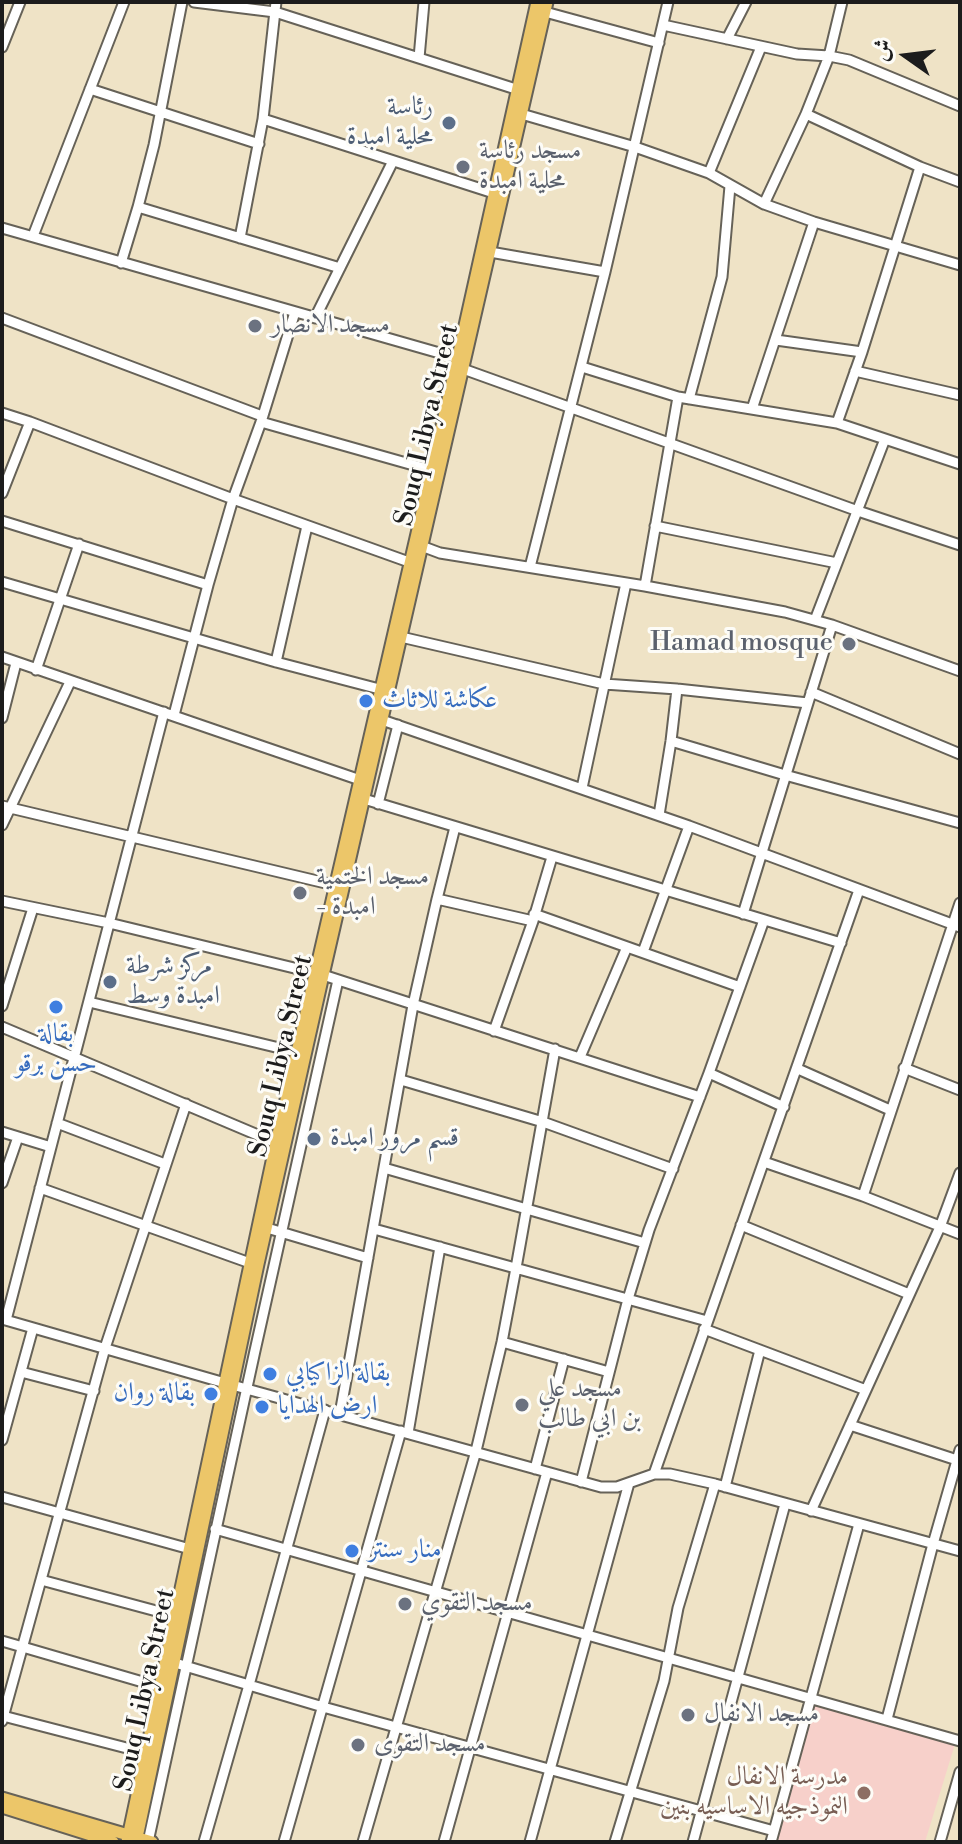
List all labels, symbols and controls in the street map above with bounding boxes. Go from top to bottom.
north arrow [866,16,946,96]
text: ش [866,36,898,64]
place label: رئاسة محلية امبدة [347,92,433,154]
marker: رئاسة محلية امبدة [440,114,458,132]
place label: مسجد رئاسة محلية امبدة [479,136,581,198]
marker: مسجد رئاسة محلية امبدة [454,158,472,176]
place label: مسجد الانصار [271,310,390,342]
marker: مسجد الانصار [246,317,264,335]
street label: Souq Libya Street [390,321,466,529]
place label: Hamad mosque [650,628,833,660]
marker: Hamad mosque [840,635,858,653]
place label: عكاشة للاثاث [382,685,497,717]
marker: عكاشة للاثاث [357,692,375,710]
place label: مسجد الختمية - امبدة [316,862,429,924]
marker: مسجد الختمية - امبدة [291,884,309,902]
place label: مركز شرطة امبدة وسط [126,951,220,1012]
street label: Souq Libya Street [244,952,320,1160]
marker: مركز شرطة امبدة وسط [101,973,119,991]
marker: بقالة حسن برقو [47,998,65,1016]
place label: بقالة حسن برقو [15,1019,97,1080]
place label: قسم مرور امبدة [330,1123,459,1155]
marker: قسم مرور امبدة [305,1130,323,1148]
place label: بقالة الزاكيابي [286,1358,391,1390]
marker: بقالة الزاكيابي [261,1365,279,1383]
place label: مسجد علي بن ابي طالب [538,1374,641,1436]
place label: بقالة روان [113,1378,195,1410]
marker: بقالة روان [202,1385,220,1403]
place label: ارض الهدايا [278,1391,377,1423]
marker: مسجد علي بن ابي طالب [513,1396,531,1414]
marker: ارض الهدايا [253,1398,271,1416]
place label: منار سنتر [368,1535,442,1567]
marker: منار سنتر [343,1542,361,1560]
street label: Souq Libya Street [109,1586,183,1794]
place label: مسجد التقوي [421,1588,533,1620]
marker: مسجد التقوي [396,1595,414,1613]
place label: مسجد الانفال [704,1699,819,1731]
marker: مسجد الانفال [679,1706,697,1724]
place label: مسجد التقوى [374,1729,486,1761]
marker: مسجد التقوى [349,1736,367,1754]
place label: مدرسة الانفال النموذجيه الاساسيه بنين [660,1762,848,1824]
marker: مدرسة الانفال النموذجيه الاساسيه بنين [855,1784,873,1802]

